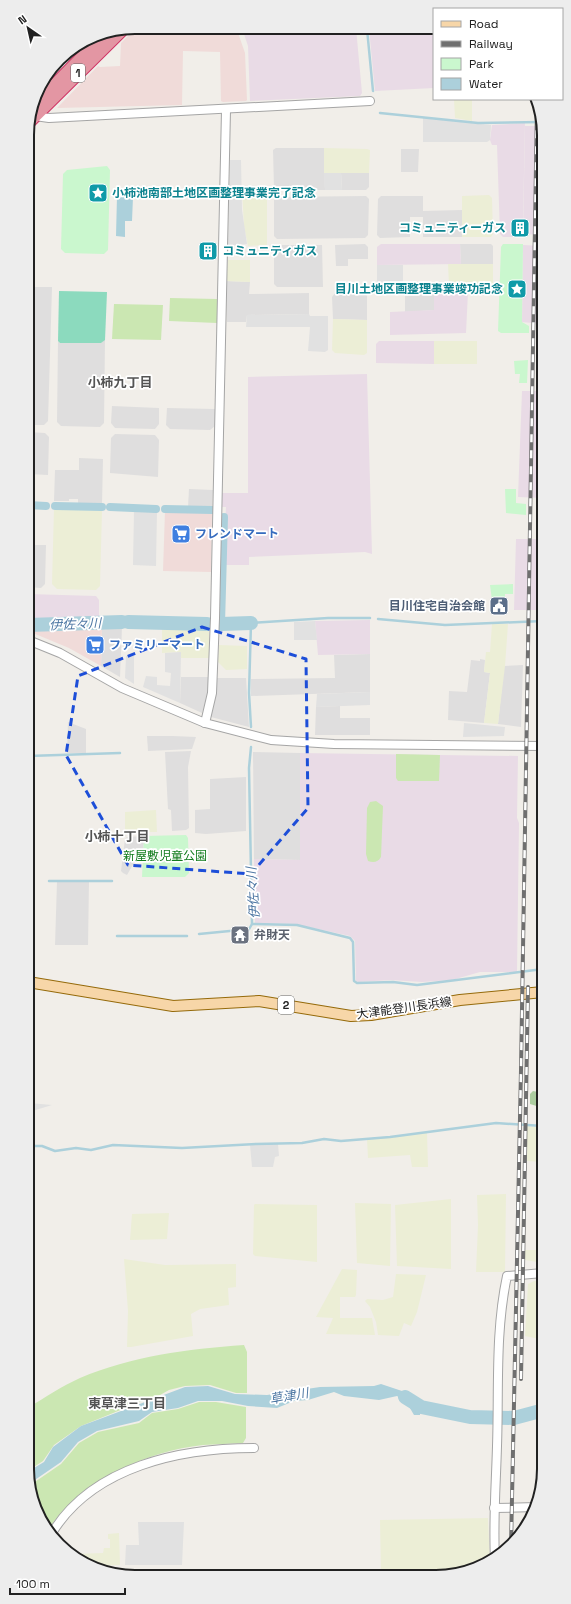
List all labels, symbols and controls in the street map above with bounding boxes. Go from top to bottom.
north arrow [8,8,48,48]
legend [433,8,563,100]
text: N [15,12,29,28]
text: Road [469,16,498,32]
text: Railway [469,36,513,52]
text: Park [469,56,494,72]
road number: 1 [71,64,85,82]
text: Water [469,76,503,92]
place icon: 小柿池南部土地区画整理事業完了記念 [87,182,109,204]
place label: 小柿池南部土地区画整理事業完了記念 [112,185,316,201]
building icon: コミュニティーガス [509,217,531,239]
place label: コミュニティーガス [399,220,506,236]
building icon: コミュニティガス [197,240,219,262]
place label: コミュニティガス [222,243,317,259]
place icon: 目川土地区画整理事業竣功記念 [506,278,528,300]
place label: 目川土地区画整理事業竣功記念 [335,281,503,297]
district label: 小柿九丁目 [87,374,153,391]
supermarket icon: フレンドマート [170,523,192,545]
place label: フレンドマート [195,526,279,542]
public building icon: 目川住宅自治会館 [488,595,510,617]
place label: 目川住宅自治会館 [389,598,485,614]
water label: 伊佐々川 [49,615,103,633]
supermarket icon: ファミリーマート [84,634,106,656]
place label: ファミリーマート [109,637,205,653]
district label: 小柿十丁目 [84,828,150,845]
park label: 新屋敷児童公園 [123,848,207,864]
water label: 伊佐々川 [243,864,263,920]
temple icon: 弁財天 [229,924,251,946]
place label: 弁財天 [254,927,290,943]
street label: 大津能登川長浜線 [355,993,453,1023]
road number: 2 [278,996,294,1014]
water label: 草津川 [268,1384,312,1408]
district label: 東草津三丁目 [88,1395,166,1412]
scale bar [10,1570,125,1596]
text: 100 m [16,1576,50,1592]

